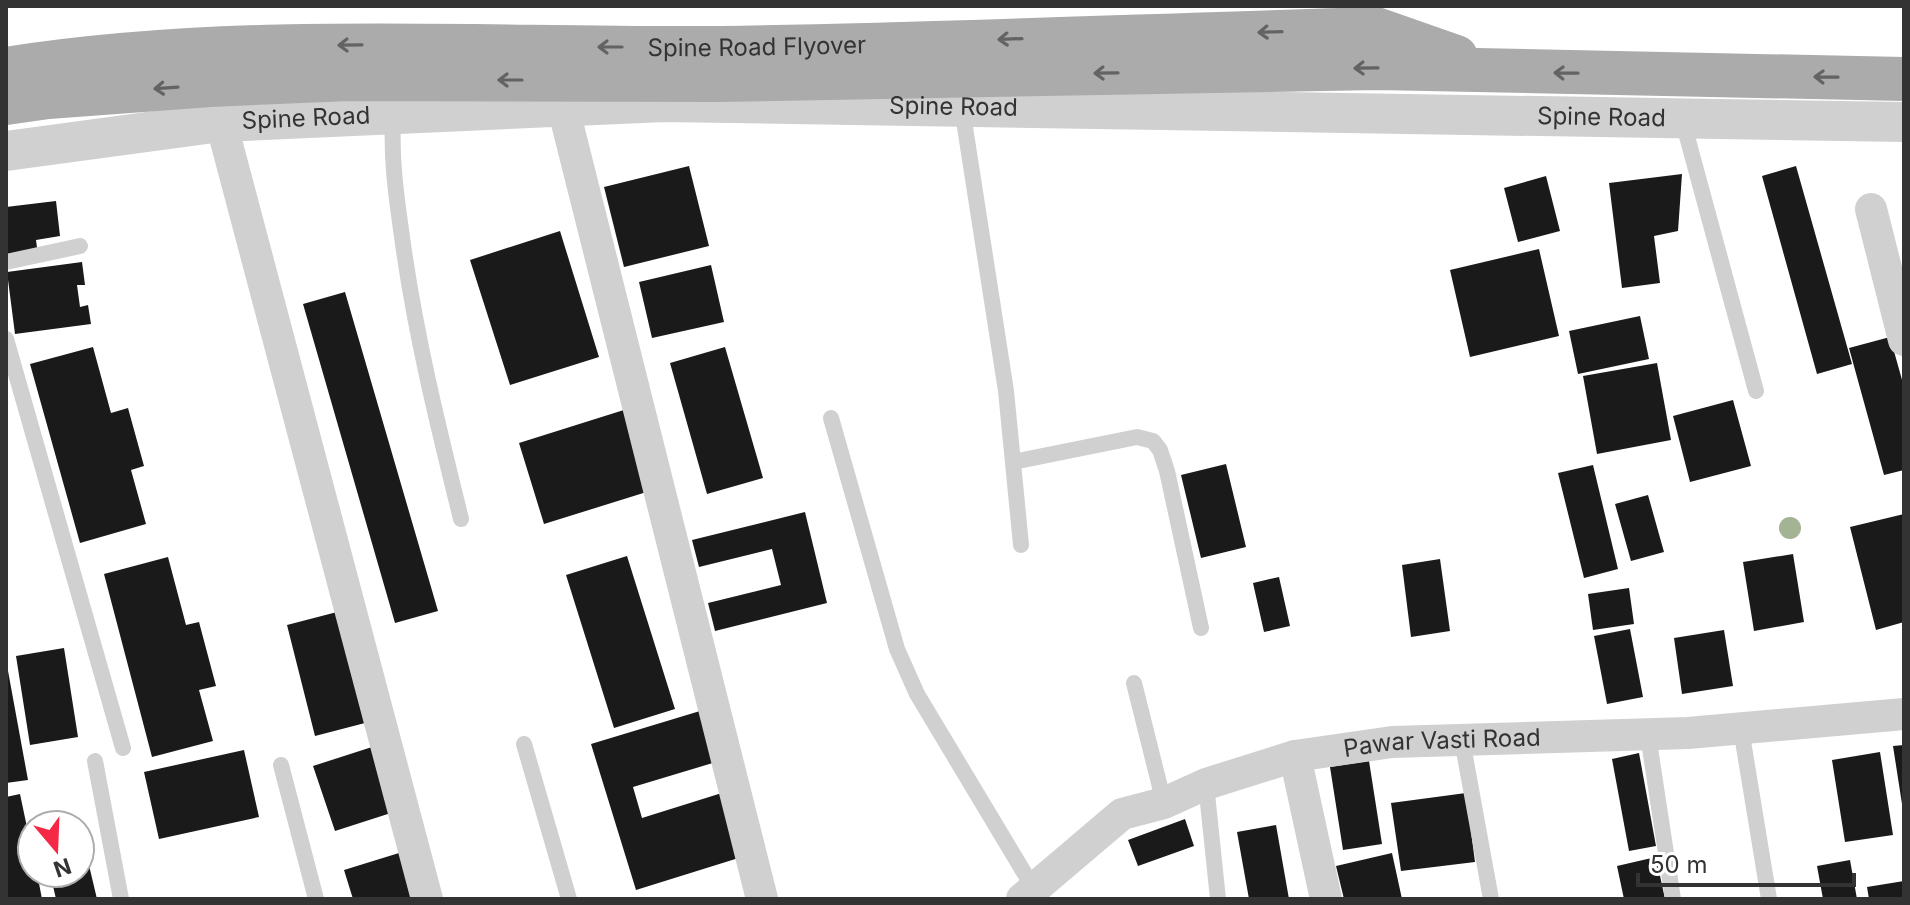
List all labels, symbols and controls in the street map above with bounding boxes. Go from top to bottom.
one-way arrow [1257,25,1284,40]
street label: Spine Road Flyover [647,30,866,62]
one-way arrow [997,32,1024,47]
one-way arrow [337,38,364,53]
one-way arrow [597,39,624,55]
one-way arrow [1353,60,1380,76]
one-way arrow [1093,65,1120,81]
one-way arrow [1553,65,1580,81]
one-way arrow [1813,70,1840,85]
one-way arrow [497,72,524,88]
one-way arrow [154,81,180,96]
street label: Spine Road [889,91,1018,122]
street label: Spine Road [241,100,371,135]
street label: Spine Road [1537,101,1666,132]
street label: Pawar Vasti Road [1342,722,1541,763]
north arrow [16,809,96,889]
scale bar [1638,837,1854,887]
text: 50 m [1650,850,1708,879]
text: N [50,853,75,883]

